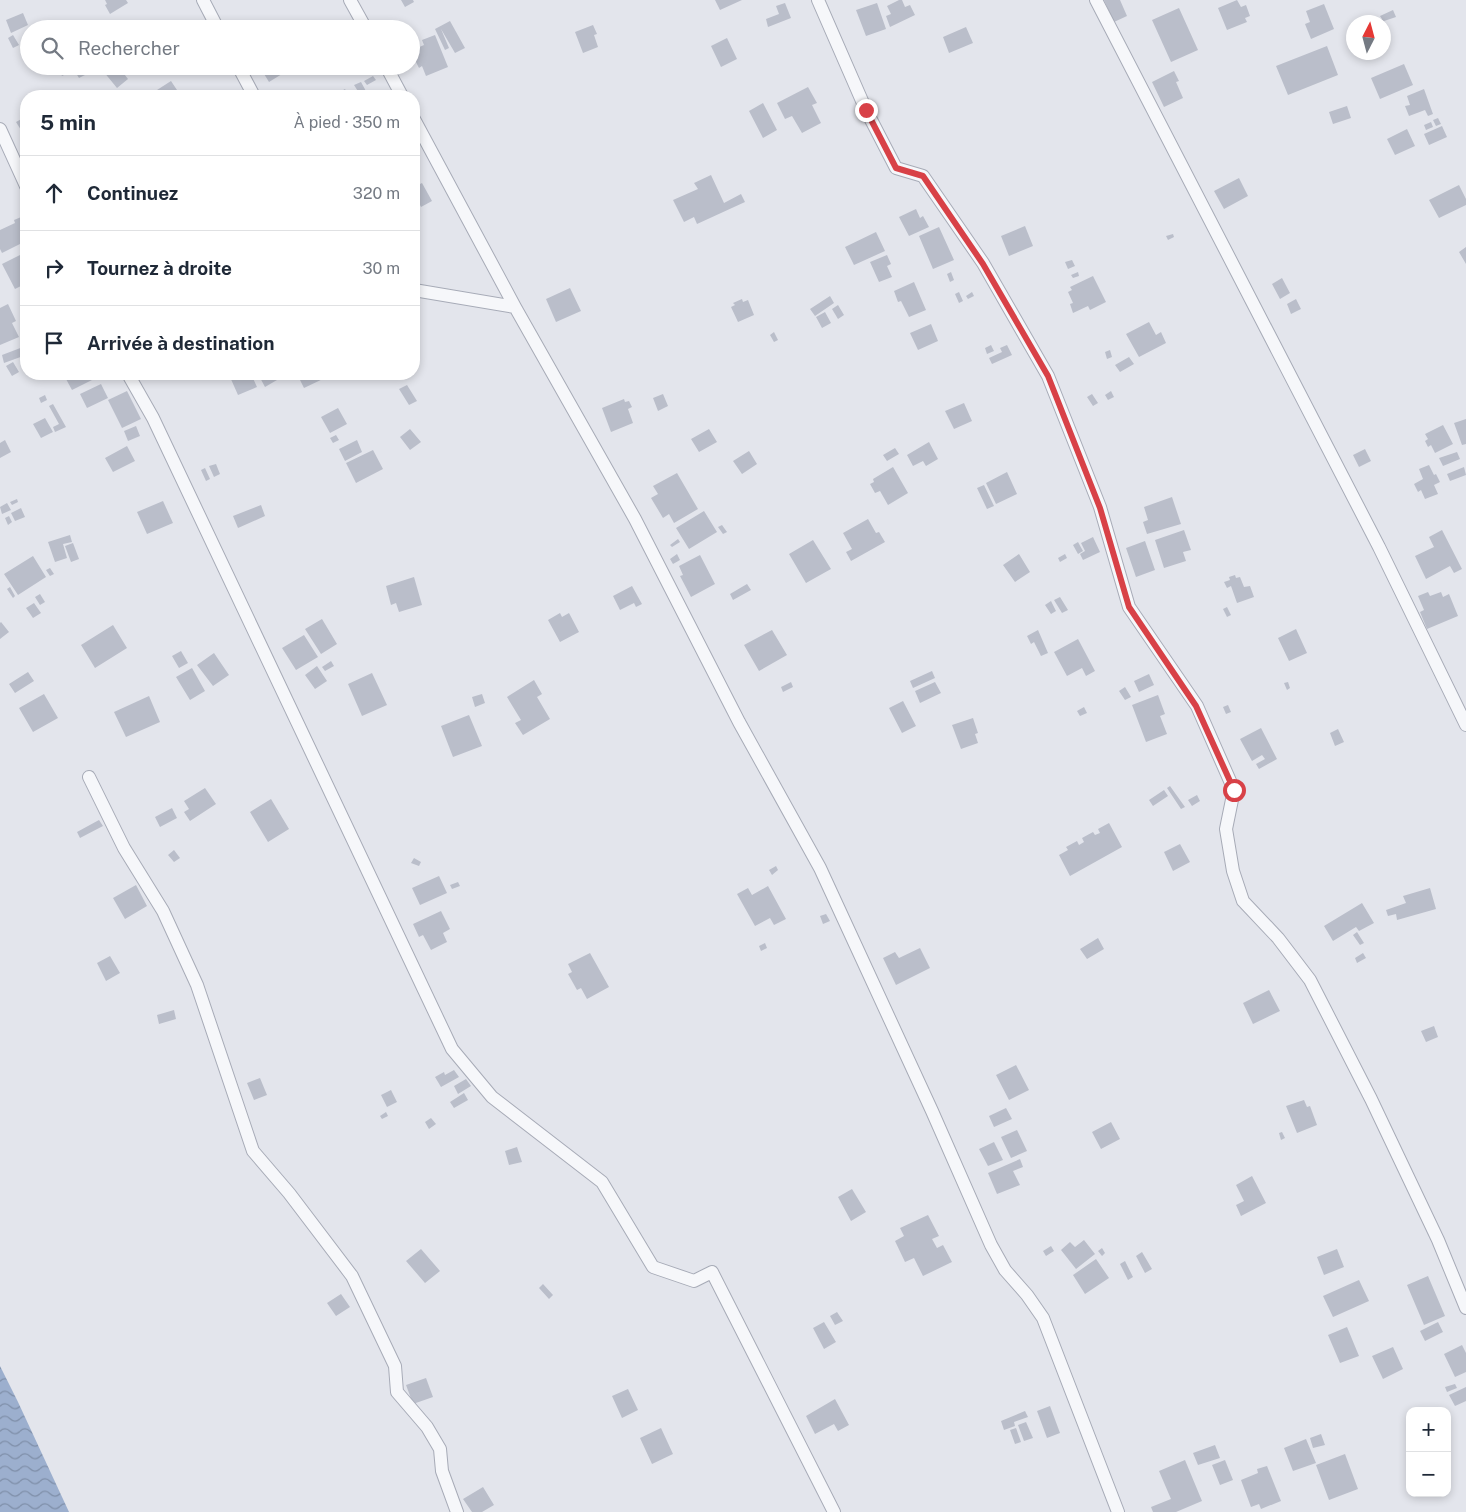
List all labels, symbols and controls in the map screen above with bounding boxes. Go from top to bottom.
north arrow [1346,15,1391,60]
search box [20,20,420,75]
icon: search [38,34,66,62]
text: Rechercher [78,37,180,59]
route end [855,99,878,122]
text: 5 min [40,110,96,135]
text: À pied · 350 m [293,113,400,132]
icon: ahead [40,179,68,207]
text: Continuez [87,182,178,204]
text: 320 m [353,184,400,203]
icon: right [40,254,68,282]
text: Tournez à droite [87,257,232,279]
text: 30 m [363,259,400,278]
icon: arrive [40,329,68,357]
text: Arrivée à destination [87,332,275,354]
route start [1223,779,1246,802]
map controls [1406,1407,1451,1497]
button: + [1406,1407,1451,1452]
button: − [1406,1452,1451,1497]

